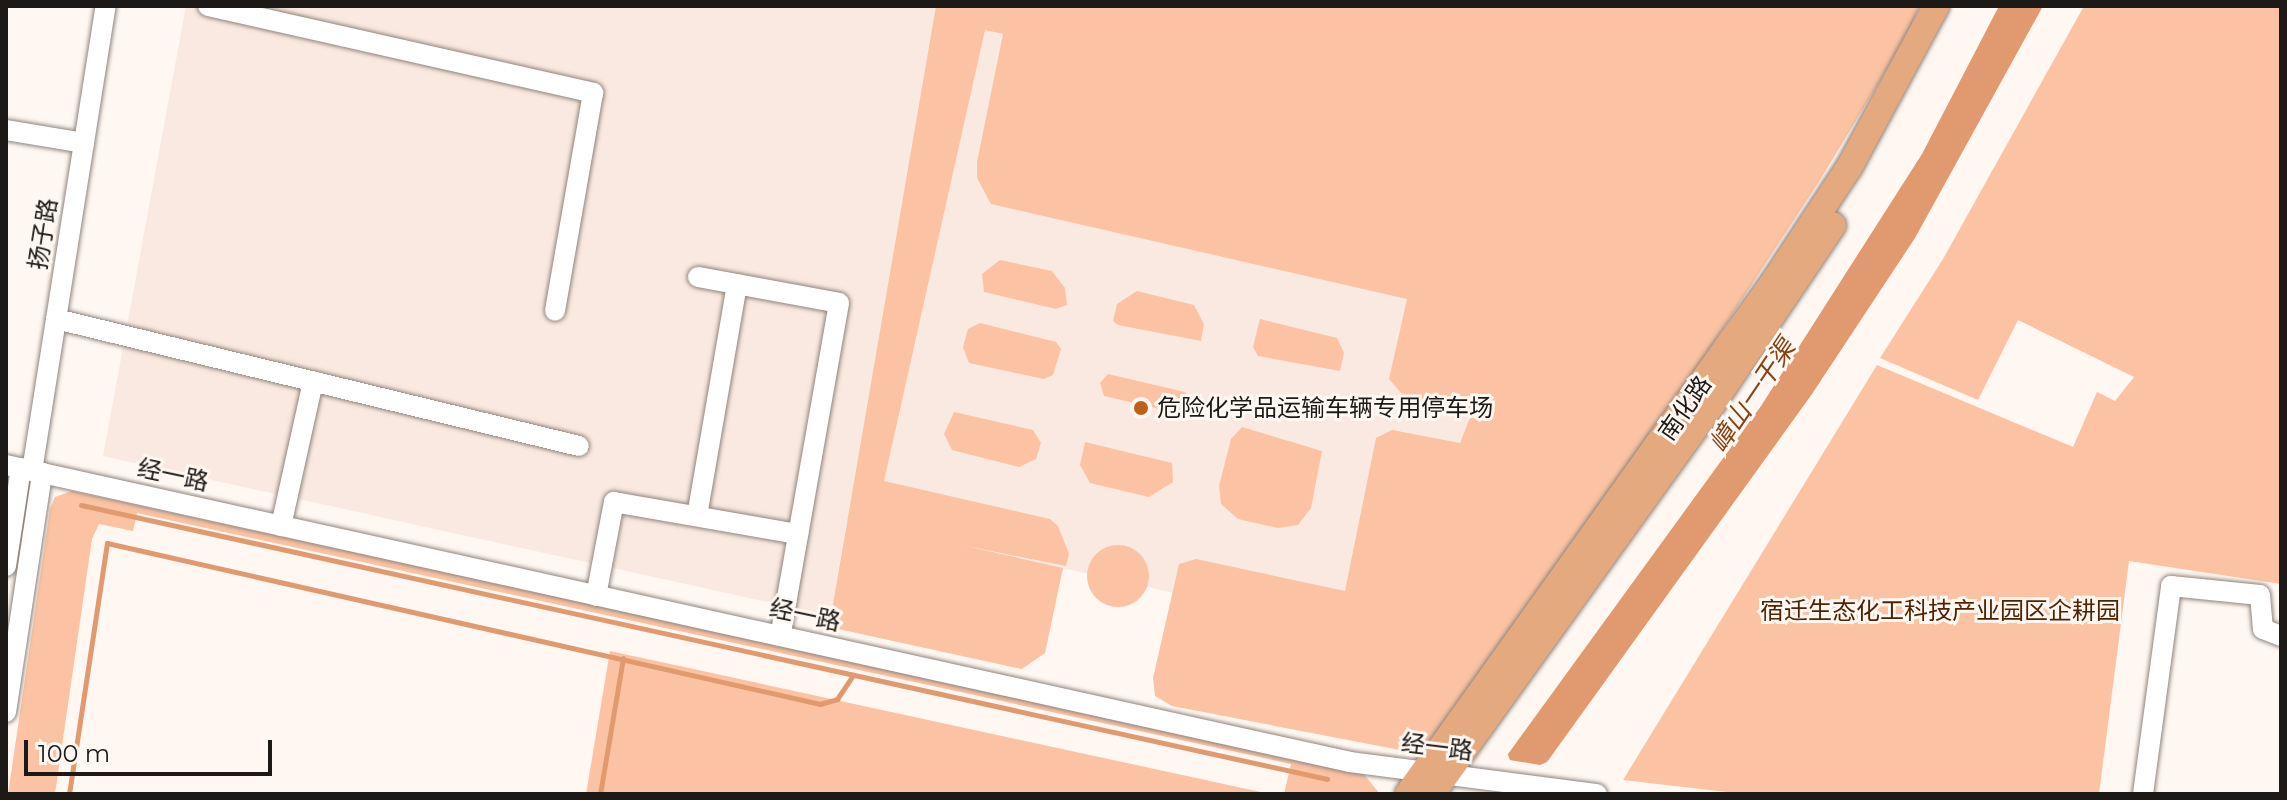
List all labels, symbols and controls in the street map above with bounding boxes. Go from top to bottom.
street label: 扬子路 [23,196,63,272]
water label: 嶂山一干渠 [1704,333,1802,459]
street label: 南化路 [1653,370,1717,446]
place label: 危险化学品运输车辆专用停车场 [1157,394,1493,422]
marker: 危险化学品运输车辆专用停车场 [1132,399,1150,417]
street label: 经一路 [135,453,211,497]
street label: 经一路 [767,593,843,637]
park label: 宿迁生态化工科技产业园区企耕园 [1760,597,2120,625]
scale bar [28,724,276,774]
street label: 经一路 [1400,728,1474,766]
text: 100 m [38,739,110,768]

